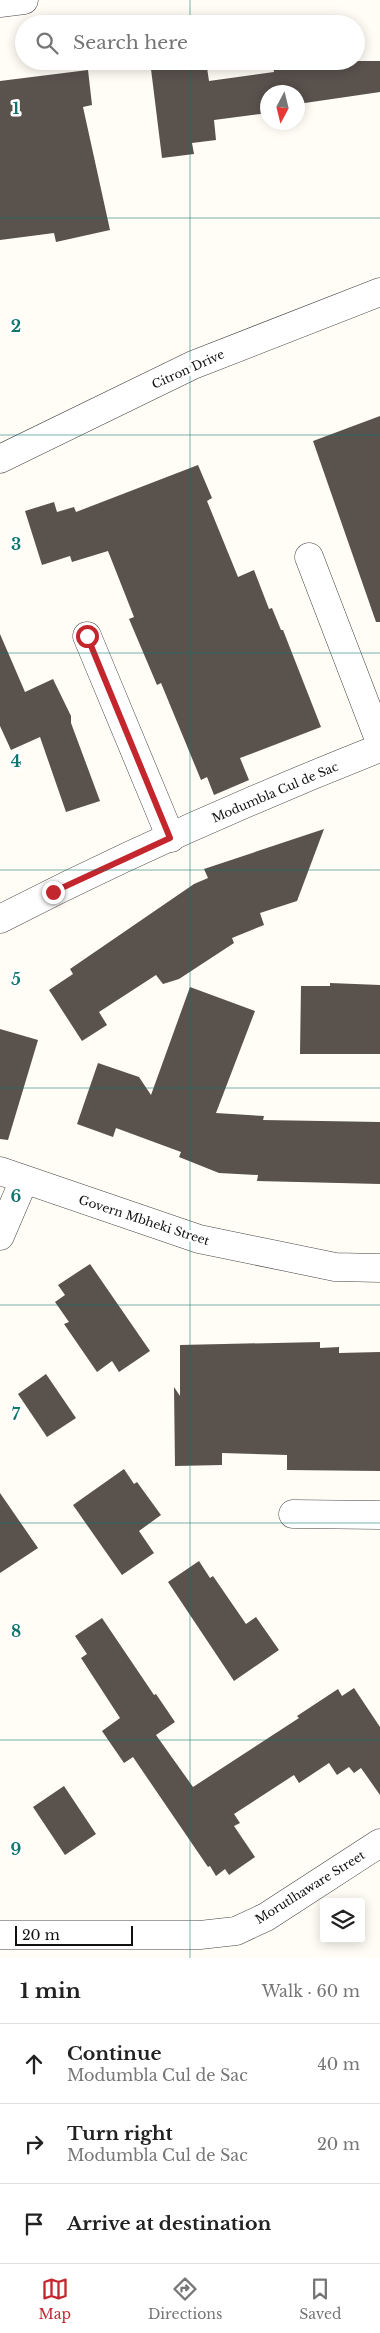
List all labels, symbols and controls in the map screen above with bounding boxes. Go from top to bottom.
search box [15,15,365,70]
icon: search [33,29,61,57]
text: Search here [73,31,188,54]
north arrow [260,85,305,130]
text: 1 [13,98,20,118]
text: 2 [11,316,21,336]
street label: Citron Drive [149,346,227,392]
text: 3 [11,534,21,554]
route start [76,625,99,648]
text: 4 [11,751,21,771]
street label: Modumbla Cul de Sac [210,758,341,825]
route end [42,881,65,904]
text: 5 [11,969,21,989]
text: 6 [11,1186,22,1206]
street label: Govern Mbheki Street [77,1192,212,1248]
text: 7 [12,1404,21,1424]
text: 8 [11,1621,21,1641]
text: 9 [11,1839,22,1859]
street label: Morutlhaware Street [252,1847,368,1927]
map controls [320,1898,365,1943]
button: layers [320,1898,365,1943]
scale bar [15,1923,132,1946]
text: 20 m [22,1926,60,1944]
text: 1 min [20,1978,81,2004]
text: Walk · 60 m [262,1981,360,2001]
text: Continue [67,2042,162,2065]
icon: ahead [20,2050,48,2078]
text: 40 m [317,2054,360,2074]
text: Modumbla Cul de Sac [67,2065,248,2085]
text: Turn right [67,2122,173,2145]
icon: right [20,2130,48,2158]
text: 20 m [317,2134,360,2154]
text: Modumbla Cul de Sac [67,2145,248,2165]
icon: arrive [20,2210,48,2238]
text: Arrive at destination [67,2212,271,2235]
tab: Map [38,2275,71,2323]
tab: Directions [148,2275,222,2323]
tab: Saved [299,2275,342,2323]

